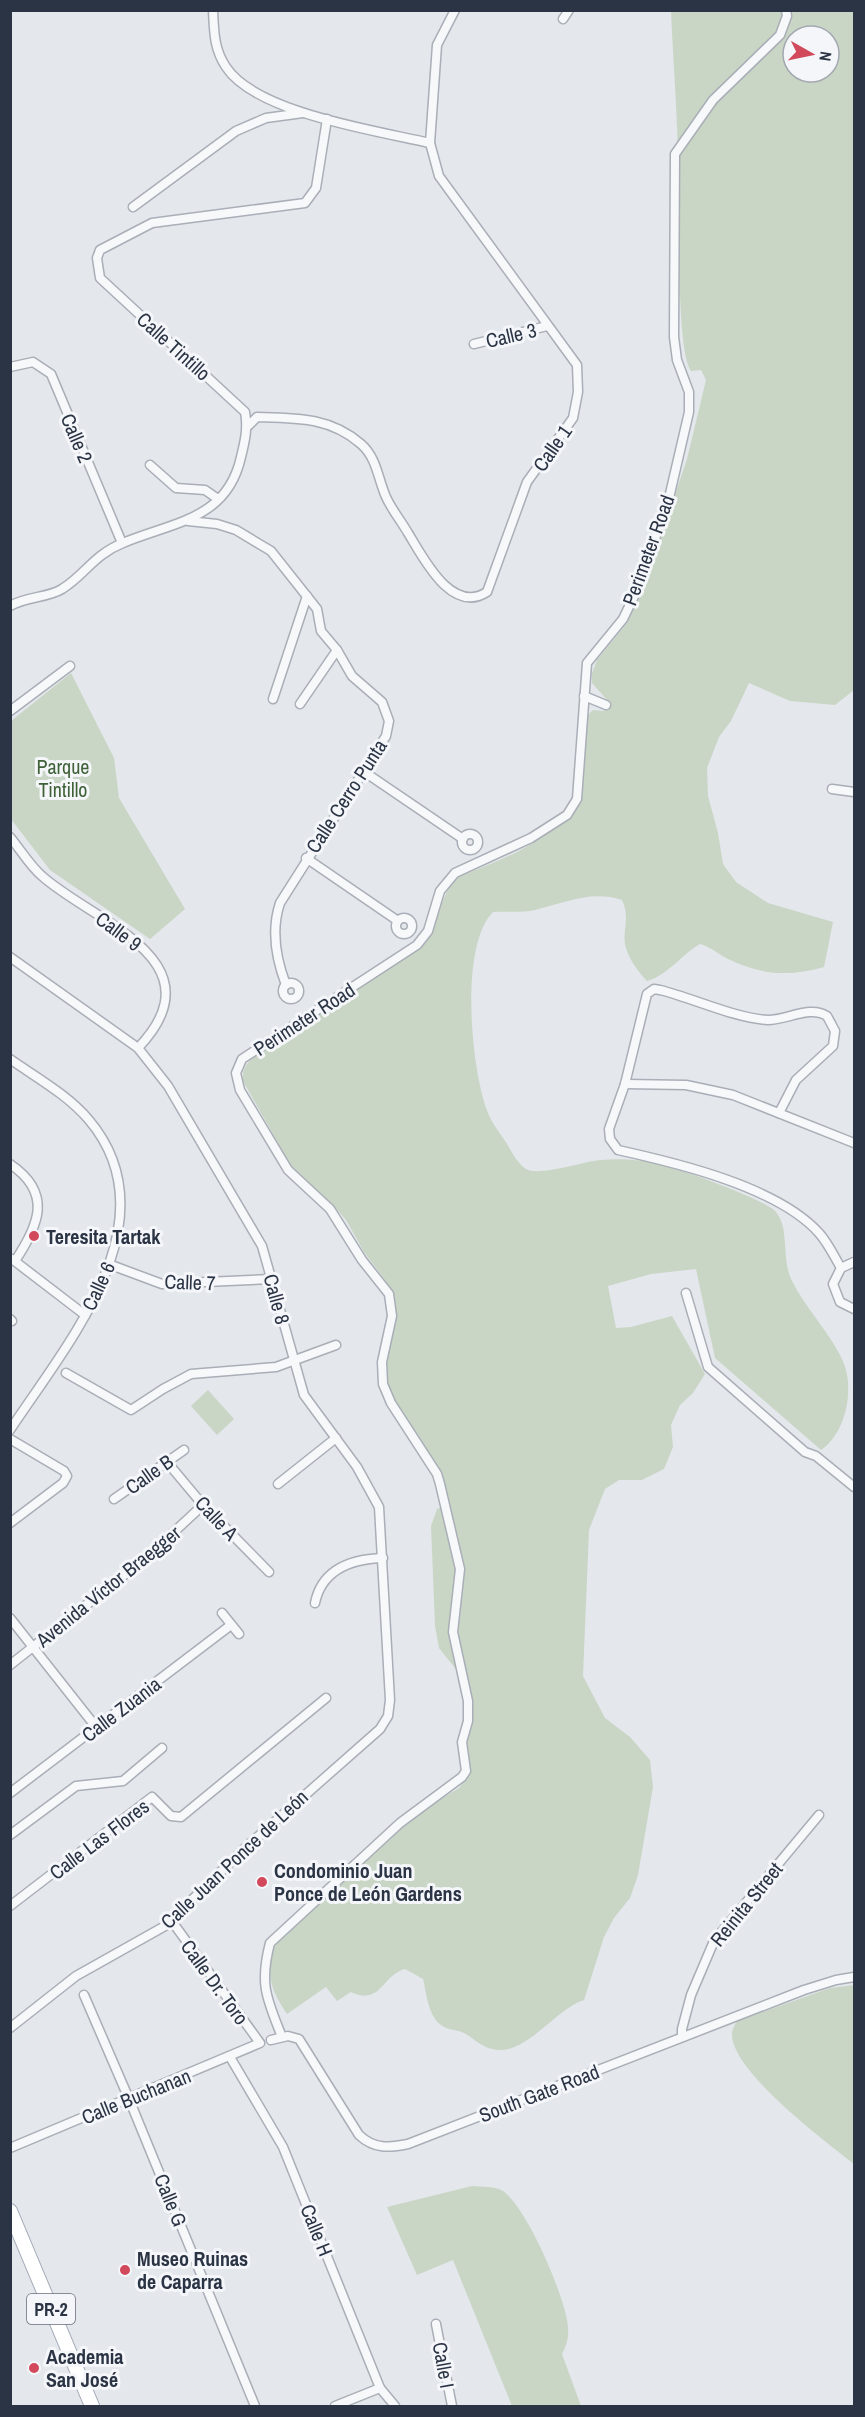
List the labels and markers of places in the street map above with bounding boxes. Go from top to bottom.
place label: Teresita Tartak [46,1223,161,1250]
marker: Teresita Tartak [27,1229,41,1243]
place label: Condominio Juan Ponce de León Gardens [274,1857,462,1907]
marker: Condominio Juan Ponce de León Gardens [255,1875,269,1889]
place label: Museo Ruinas de Caparra [137,2245,248,2295]
marker: Museo Ruinas de Caparra [118,2263,132,2277]
place label: Academia San José [46,2343,123,2393]
marker: Academia San José [27,2361,41,2375]

